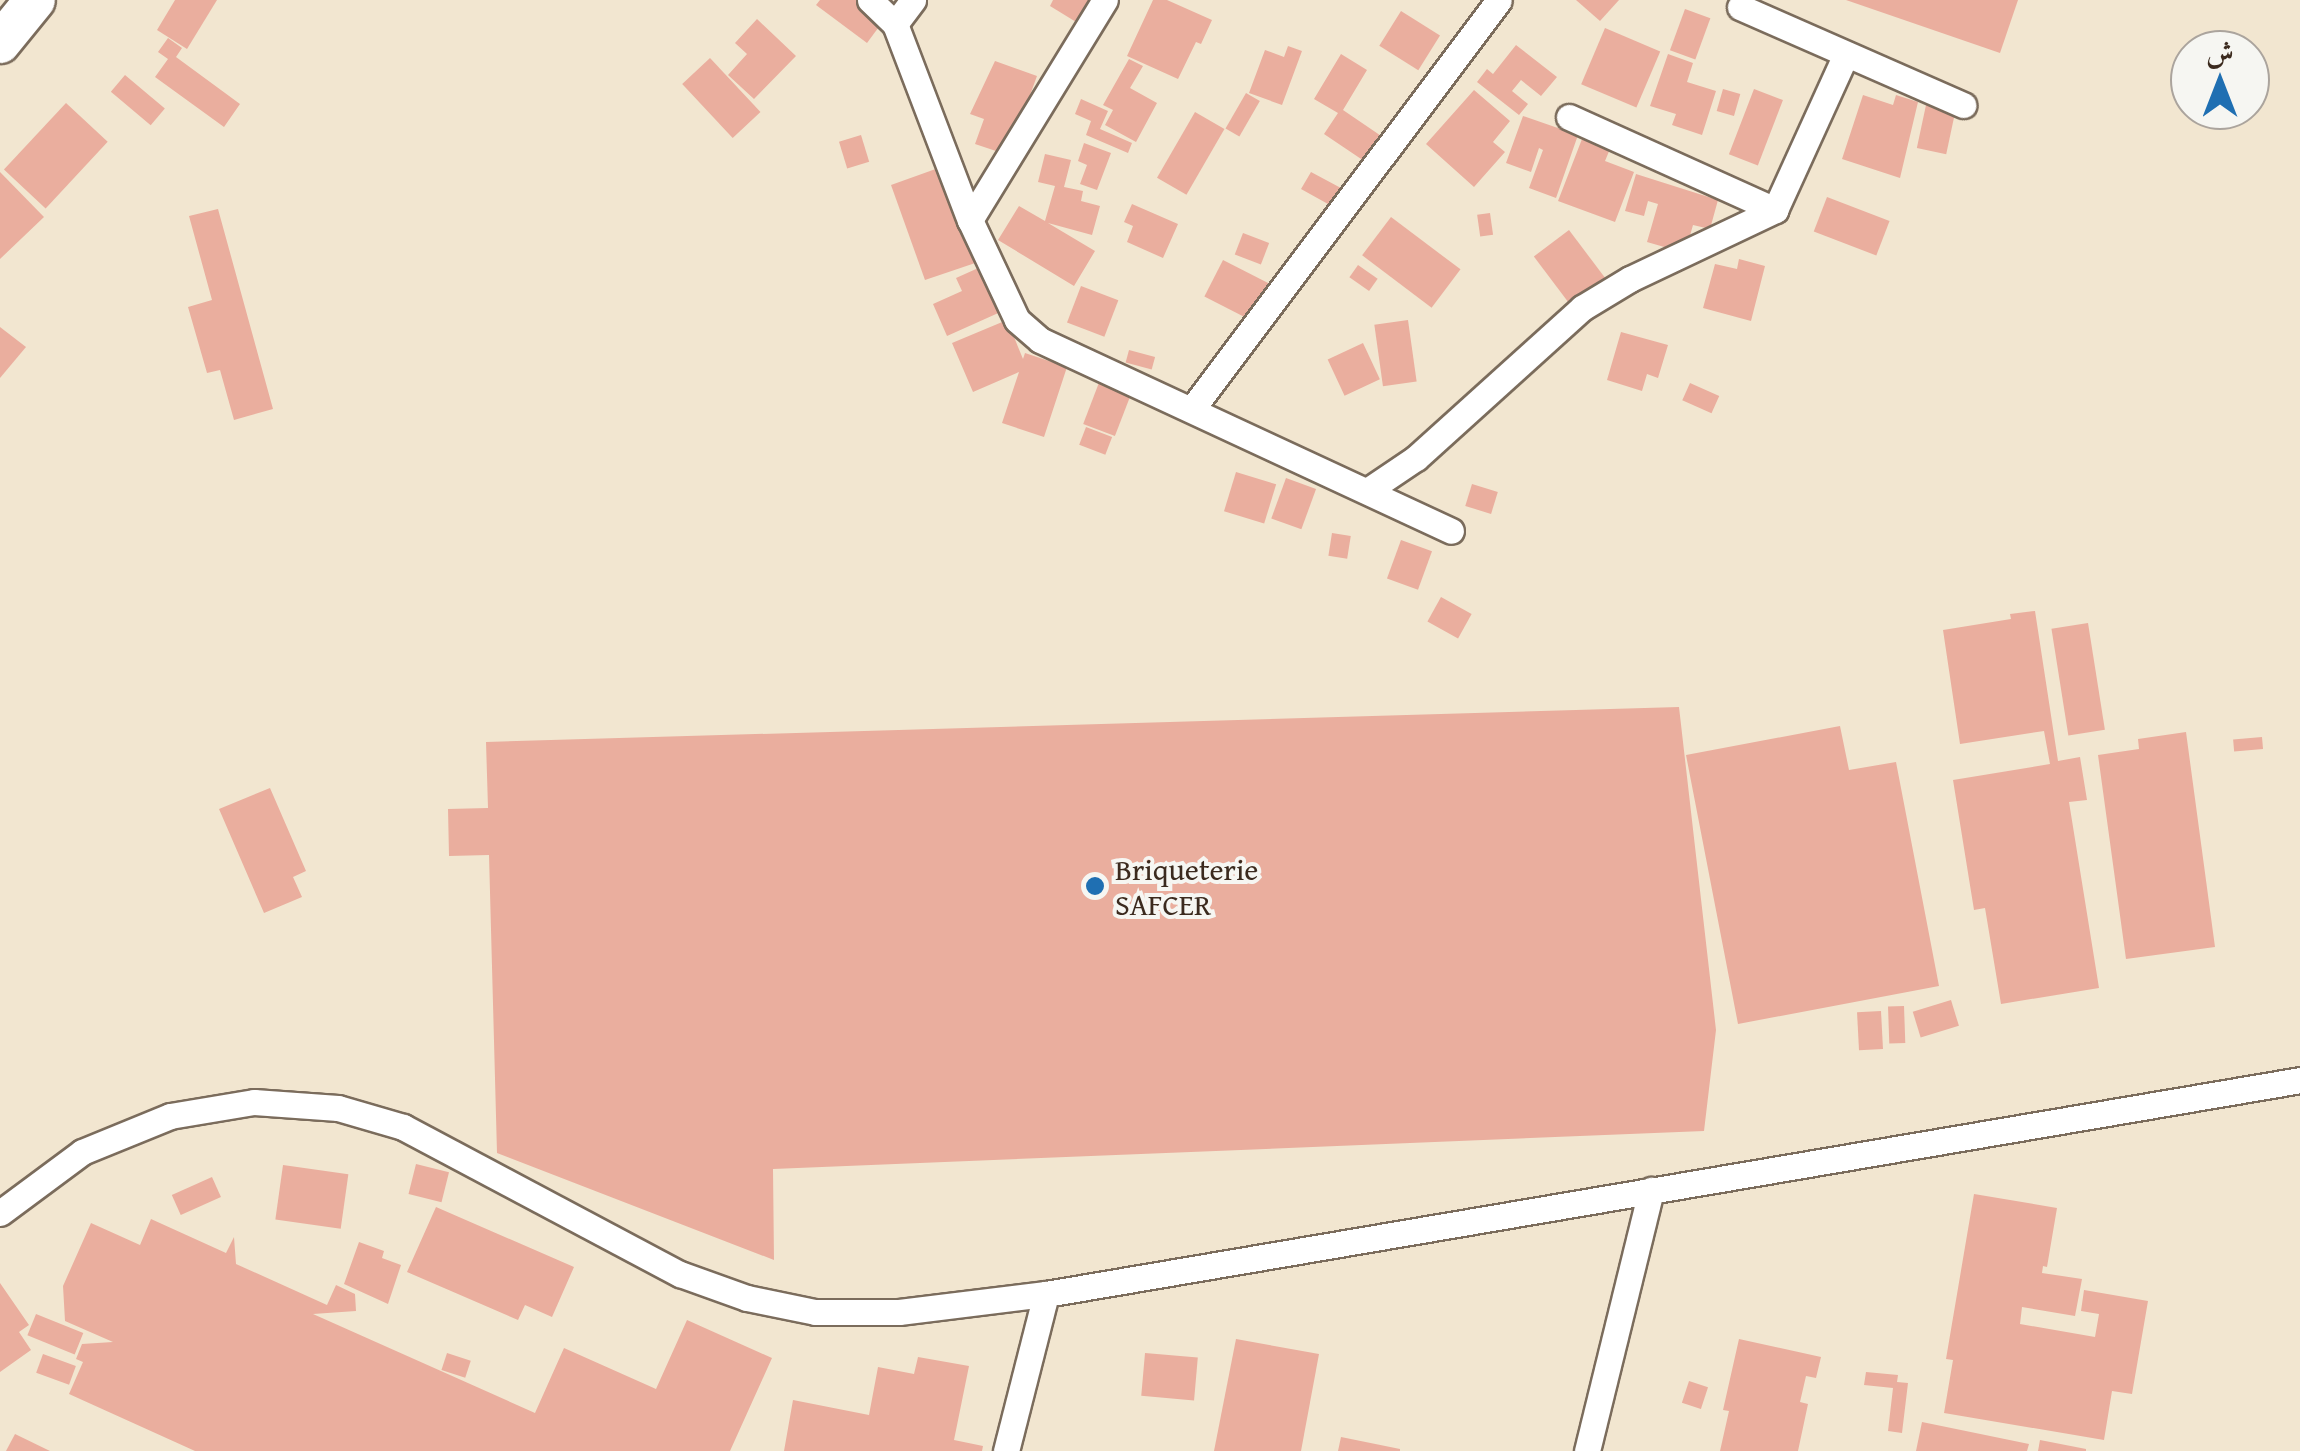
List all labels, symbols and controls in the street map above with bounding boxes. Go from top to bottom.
north arrow [2170,30,2270,130]
text: ش [2206,31,2234,72]
place label: Briqueterie SAFCER [1115,851,1258,922]
marker: Briqueterie SAFCER [1084,875,1106,897]

